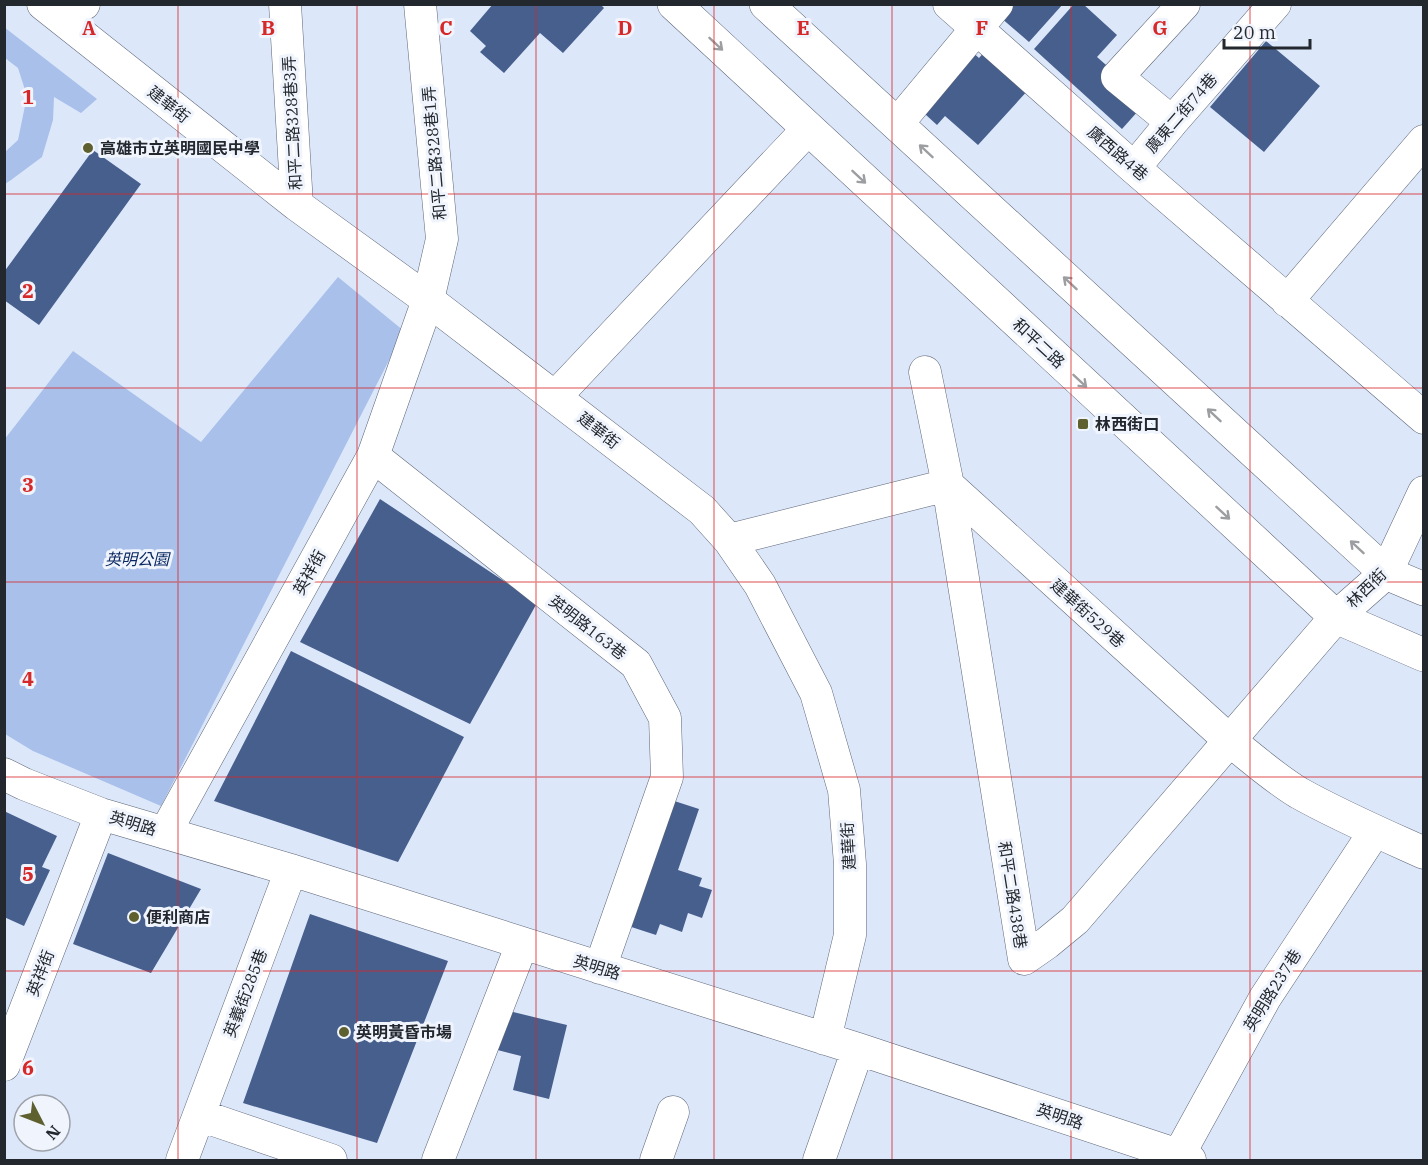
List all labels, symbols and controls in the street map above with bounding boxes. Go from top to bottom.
scale bar [1224,12,1310,50]
text: A [82,14,96,41]
text: B [261,14,275,41]
text: C [439,14,453,41]
text: D [617,14,633,41]
text: E [796,14,810,41]
text: F [976,14,988,41]
text: G [1152,14,1168,41]
text: 20 m [1233,21,1276,44]
one-way arrow [709,37,724,52]
street label: 和平二路328巷3弄 [278,55,306,191]
street label: 廣東二街74巷 [1141,69,1221,157]
street label: 建華街 [144,81,194,127]
text: 1 [22,83,34,110]
street label: 和平二路328巷1弄 [418,85,450,221]
street label: 廣西路4巷 [1084,121,1152,185]
place label: 高雄市立英明國民中學 [100,138,260,158]
marker: 高雄市立英明國民中學 [81,141,95,155]
one-way arrow [919,144,934,159]
one-way arrow [852,170,867,184]
one-way arrow [1063,276,1078,290]
text: 2 [22,277,34,304]
street label: 和平二路 [1009,314,1069,372]
one-way arrow [1072,373,1087,387]
street label: 建華街 [574,407,624,453]
one-way arrow [1207,408,1222,422]
place label: 林西街口 [1095,414,1159,434]
marker: 林西街口 [1076,417,1090,431]
text: 3 [22,471,34,498]
one-way arrow [1216,506,1231,520]
one-way arrow [1350,540,1365,554]
street label: 英祥街 [289,546,329,598]
park label: 英明公園 [105,549,171,569]
street label: 林西街 [1342,564,1390,612]
street label: 建華街529巷 [1047,575,1129,651]
street label: 英明路163巷 [545,591,631,663]
text: 4 [22,665,34,692]
street label: 英明路 [107,806,159,840]
street label: 建華街 [837,822,859,870]
street label: 和平二路438巷 [995,840,1031,950]
text: 5 [22,860,34,887]
place label: 便利商店 [146,907,210,927]
marker: 便利商店 [127,910,141,924]
street label: 英明路237巷 [1239,945,1305,1035]
street label: 英義街285巷 [219,946,271,1040]
street label: 英祥街 [22,947,58,999]
street label: 英明路 [571,950,623,984]
place label: 英明黃昏市場 [356,1022,452,1042]
marker: 英明黃昏市場 [337,1025,351,1039]
text: 6 [22,1054,34,1081]
north arrow [12,1093,72,1153]
street label: 英明路 [1034,1099,1086,1133]
text: N [41,1122,65,1144]

